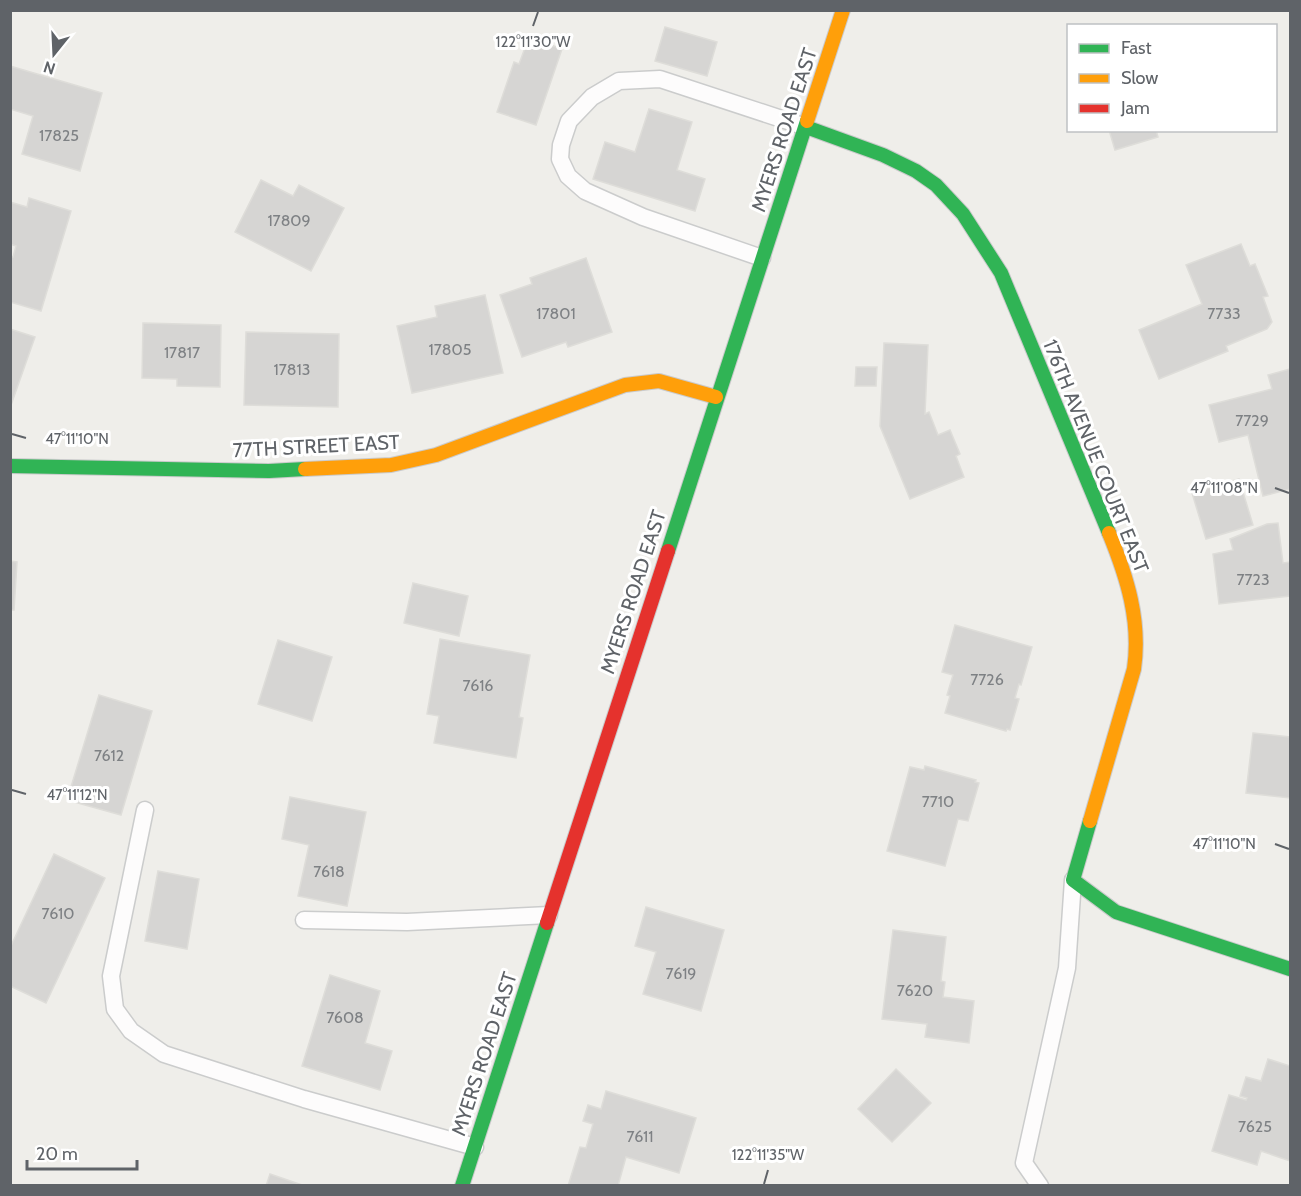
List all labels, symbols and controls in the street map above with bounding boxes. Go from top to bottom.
north arrow [24,24,84,84]
legend [1067,24,1277,132]
text: 122°11'30"W [496,33,571,51]
text: Fast [1121,37,1152,59]
street label: MYERS ROAD EAST [746,45,822,215]
text: N [41,57,58,79]
text: Slow [1121,67,1158,89]
text: Jam [1120,97,1150,119]
house number: 17825 [39,126,79,145]
house number: 17809 [267,211,311,230]
house number: 17801 [536,304,576,323]
house number: 7733 [1207,304,1241,323]
street label: 176TH AVENUE COURT EAST [1038,336,1154,577]
house number: 17805 [429,340,471,359]
house number: 17817 [164,343,200,362]
house number: 17813 [274,360,310,379]
house number: 7729 [1235,411,1269,430]
text: 47°11'10"N [45,430,109,448]
street label: 77TH STREET EAST [232,430,400,462]
text: 47°11'08"N [1190,479,1258,497]
street label: MYERS ROAD EAST [595,507,671,677]
house number: 7723 [1236,570,1270,589]
house number: 7726 [970,670,1004,689]
house number: 7616 [463,676,493,695]
house number: 7612 [94,746,124,765]
text: 47°11'12"N [46,786,108,804]
house number: 7710 [922,792,954,811]
text: 47°11'10"N [1192,835,1256,853]
house number: 7618 [313,862,345,881]
house number: 7610 [41,904,75,923]
house number: 7619 [666,964,696,983]
street label: MYERS ROAD EAST [446,969,522,1139]
house number: 7620 [897,981,933,1000]
house number: 7608 [326,1008,364,1027]
house number: 7625 [1238,1117,1272,1136]
house number: 7611 [626,1127,654,1146]
scale bar [27,1133,136,1171]
text: 20 m [36,1143,78,1165]
text: 122°11'35"W [732,1146,805,1164]

